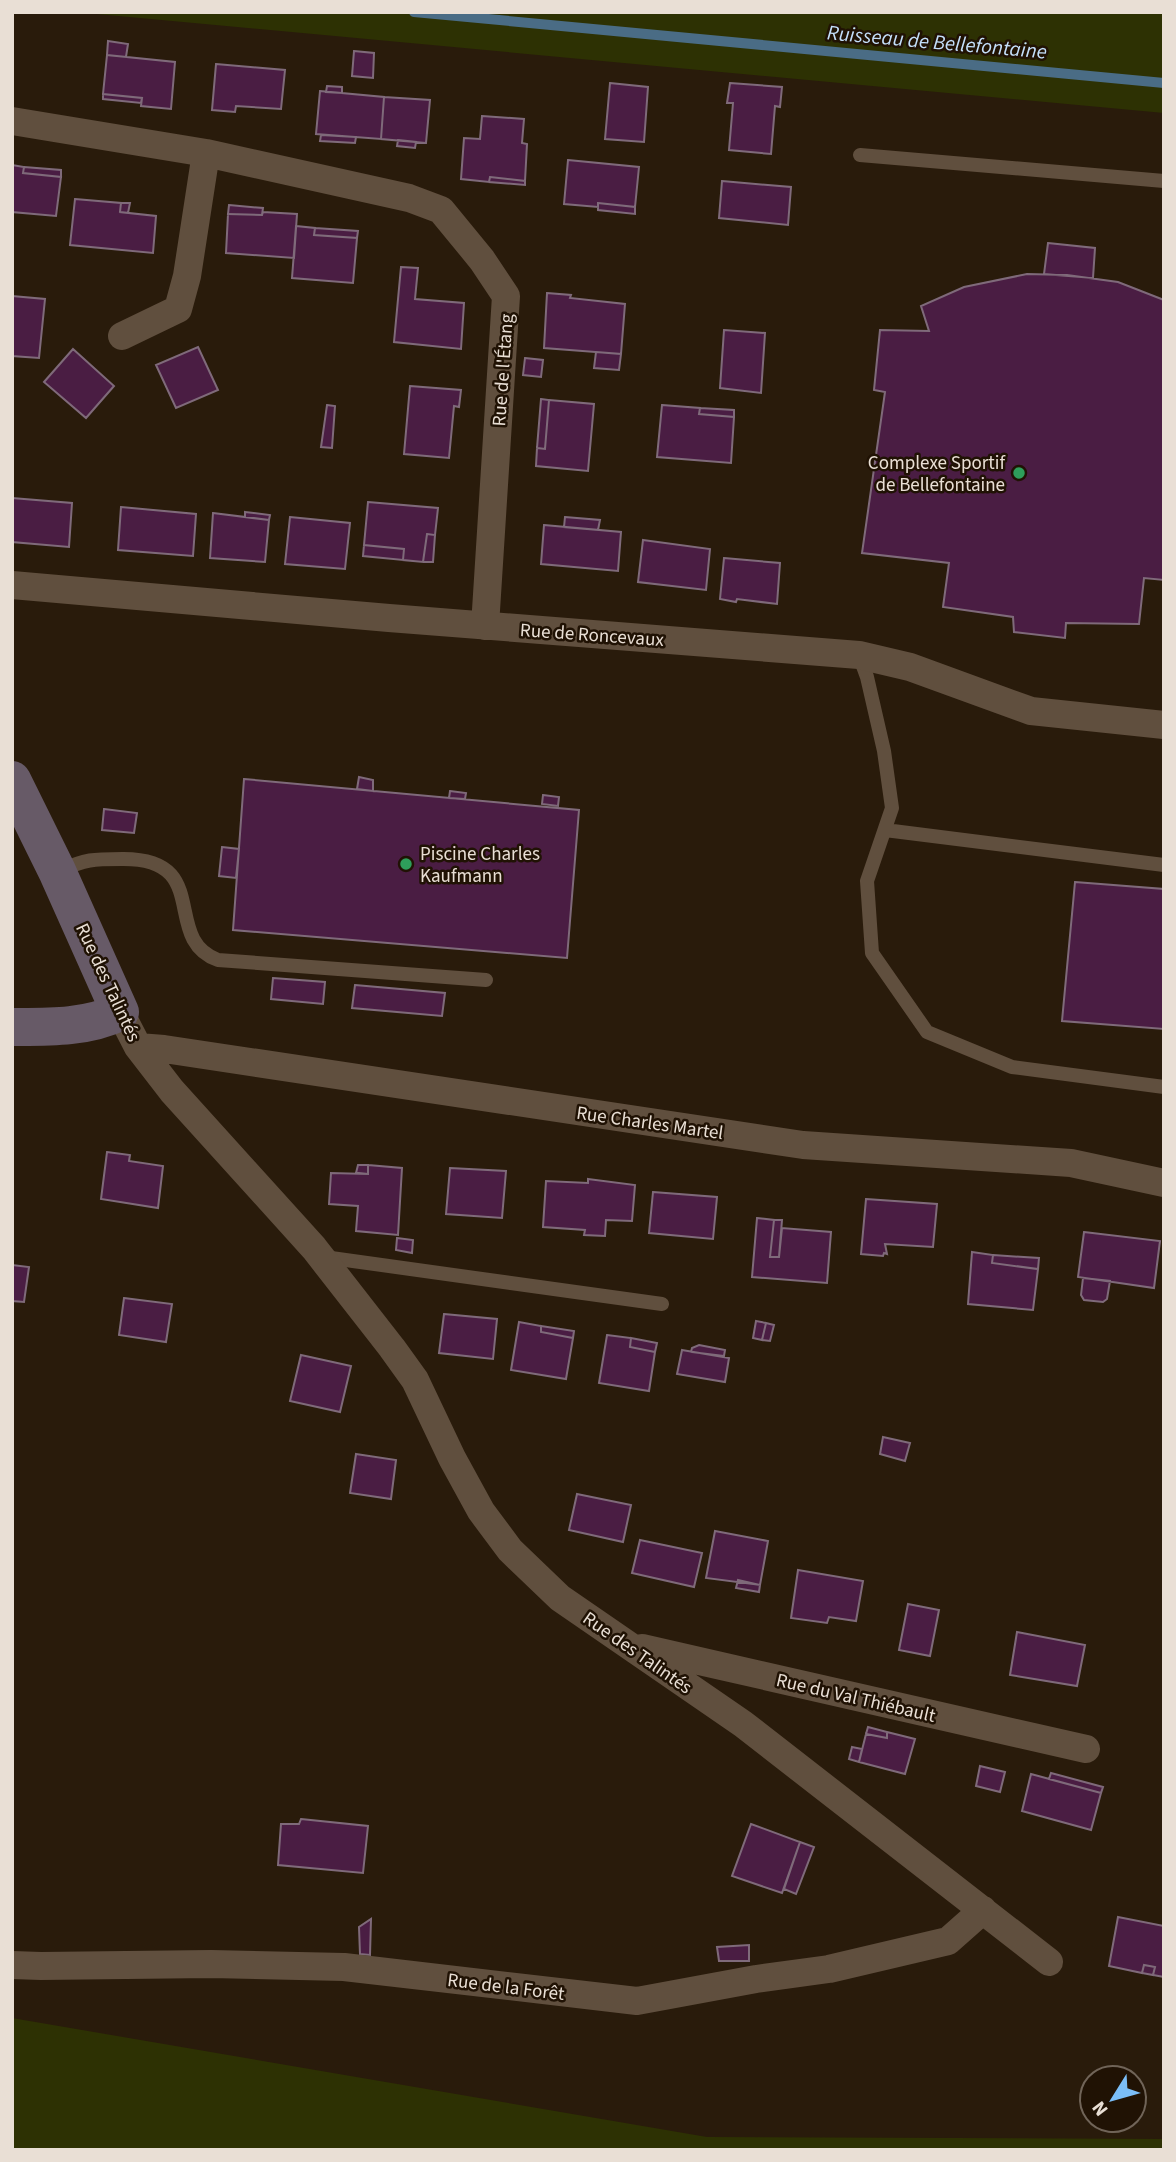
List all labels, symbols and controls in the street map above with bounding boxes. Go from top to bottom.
water label: Ruisseau de Bellefontaine [826,17,1048,67]
street label: Rue de l'Étang [486,312,521,427]
place label: Complexe Sportif de Bellefontaine [868,450,1006,499]
marker: Complexe Sportif de Bellefontaine [1011,465,1027,481]
street label: Rue de Roncevaux [519,617,665,654]
place label: Piscine Charles Kaufmann [420,841,540,890]
marker: Piscine Charles Kaufmann [398,856,414,872]
street label: Rue des Talintés [68,919,147,1046]
street label: Rue Charles Martel [575,1100,725,1147]
street label: Rue des Talintés [577,1605,697,1701]
street label: Rue du Val Thiébault [773,1667,939,1730]
street label: Rue de la Forêt [446,1967,567,2008]
north arrow [1078,2064,1148,2134]
text: N [1086,2095,1115,2122]

